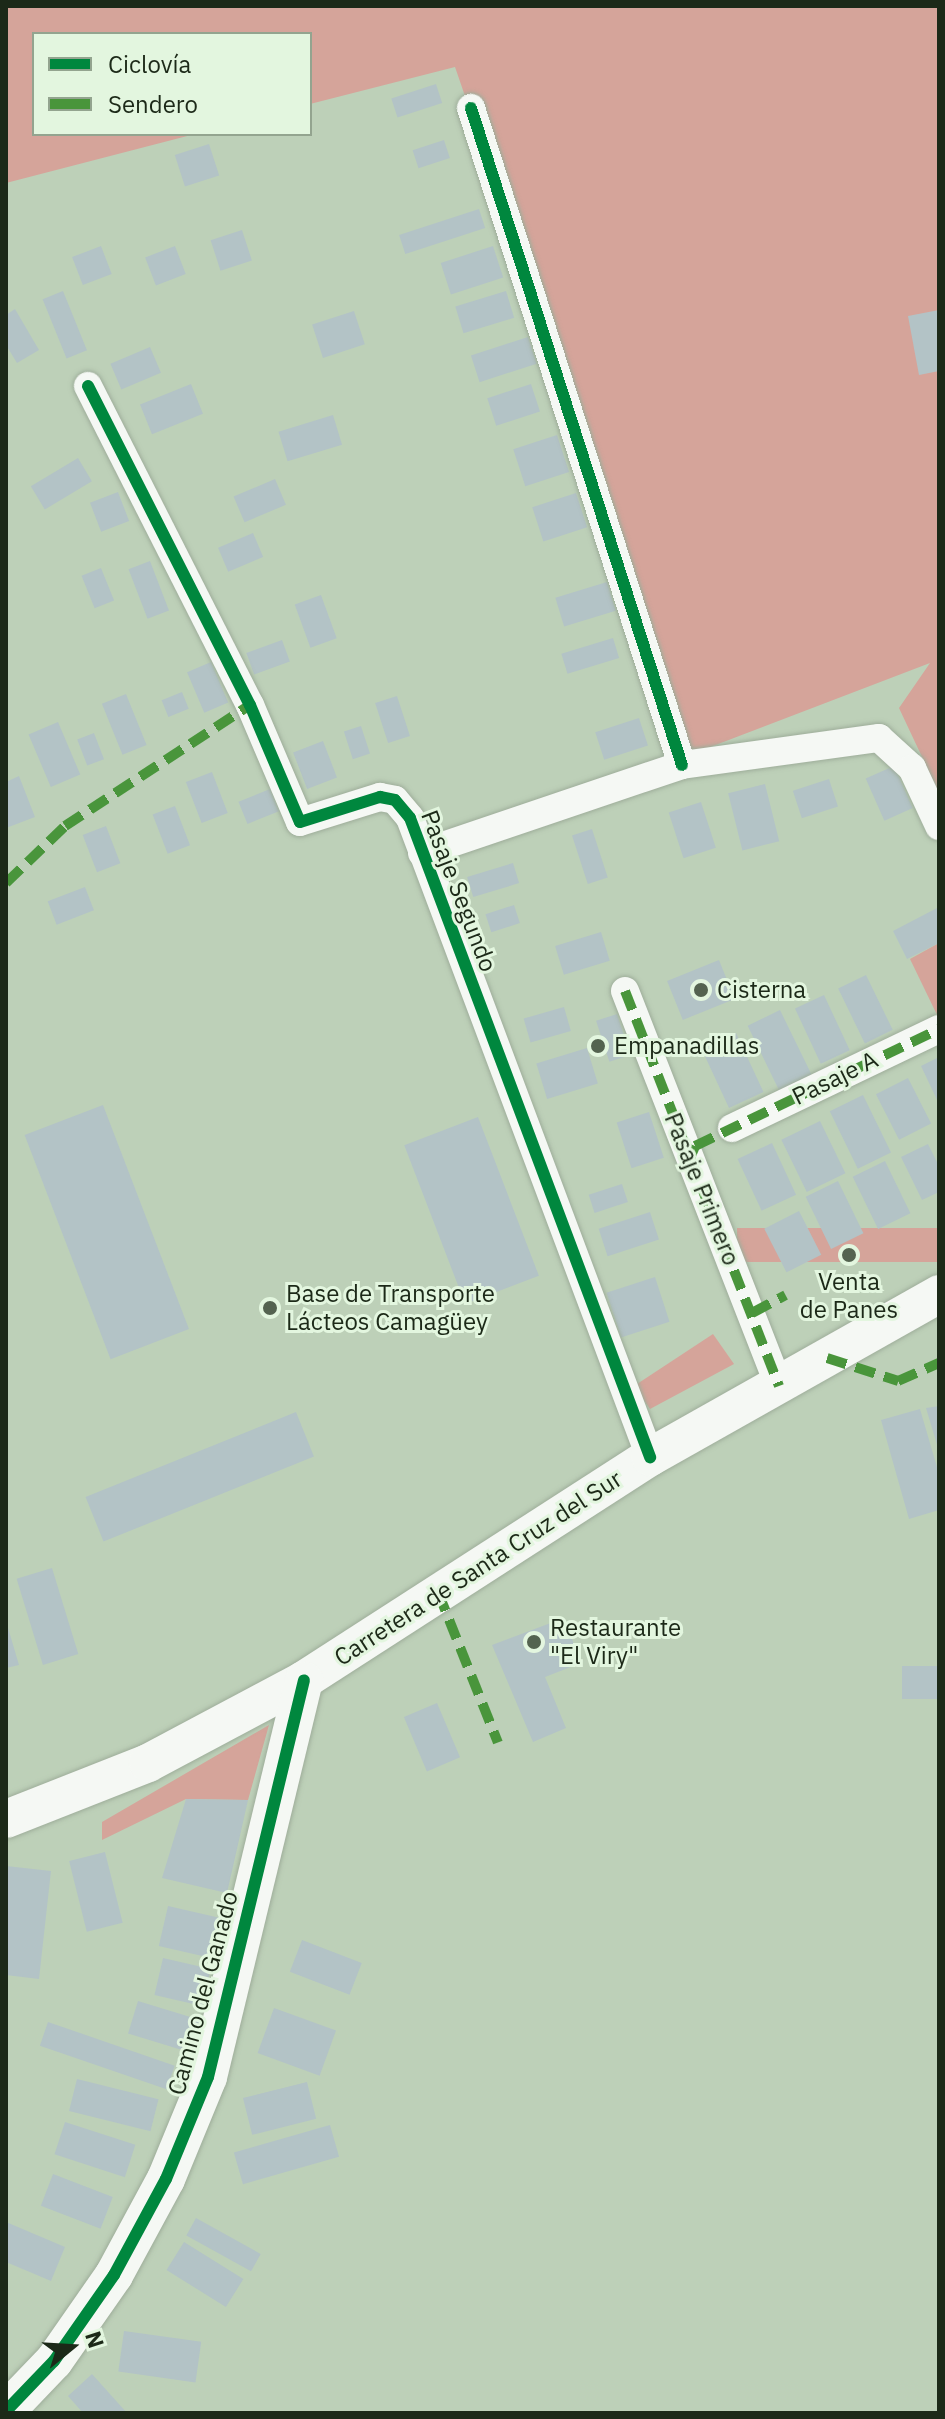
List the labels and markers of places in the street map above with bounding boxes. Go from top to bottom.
place label: Cisterna [717,976,806,1004]
marker: Cisterna [692,981,710,999]
place label: Empanadillas [614,1032,759,1060]
marker: Empanadillas [589,1037,607,1055]
marker: Venta de Panes [840,1246,858,1264]
place label: Venta de Panes [800,1268,898,1324]
place label: Base de Transporte Lácteos Camagüey [286,1280,495,1336]
marker: Base de Transporte Lácteos Camagüey [261,1299,279,1317]
place label: Restaurante "El Viry" [550,1614,681,1670]
marker: Restaurante "El Viry" [525,1633,543,1651]

